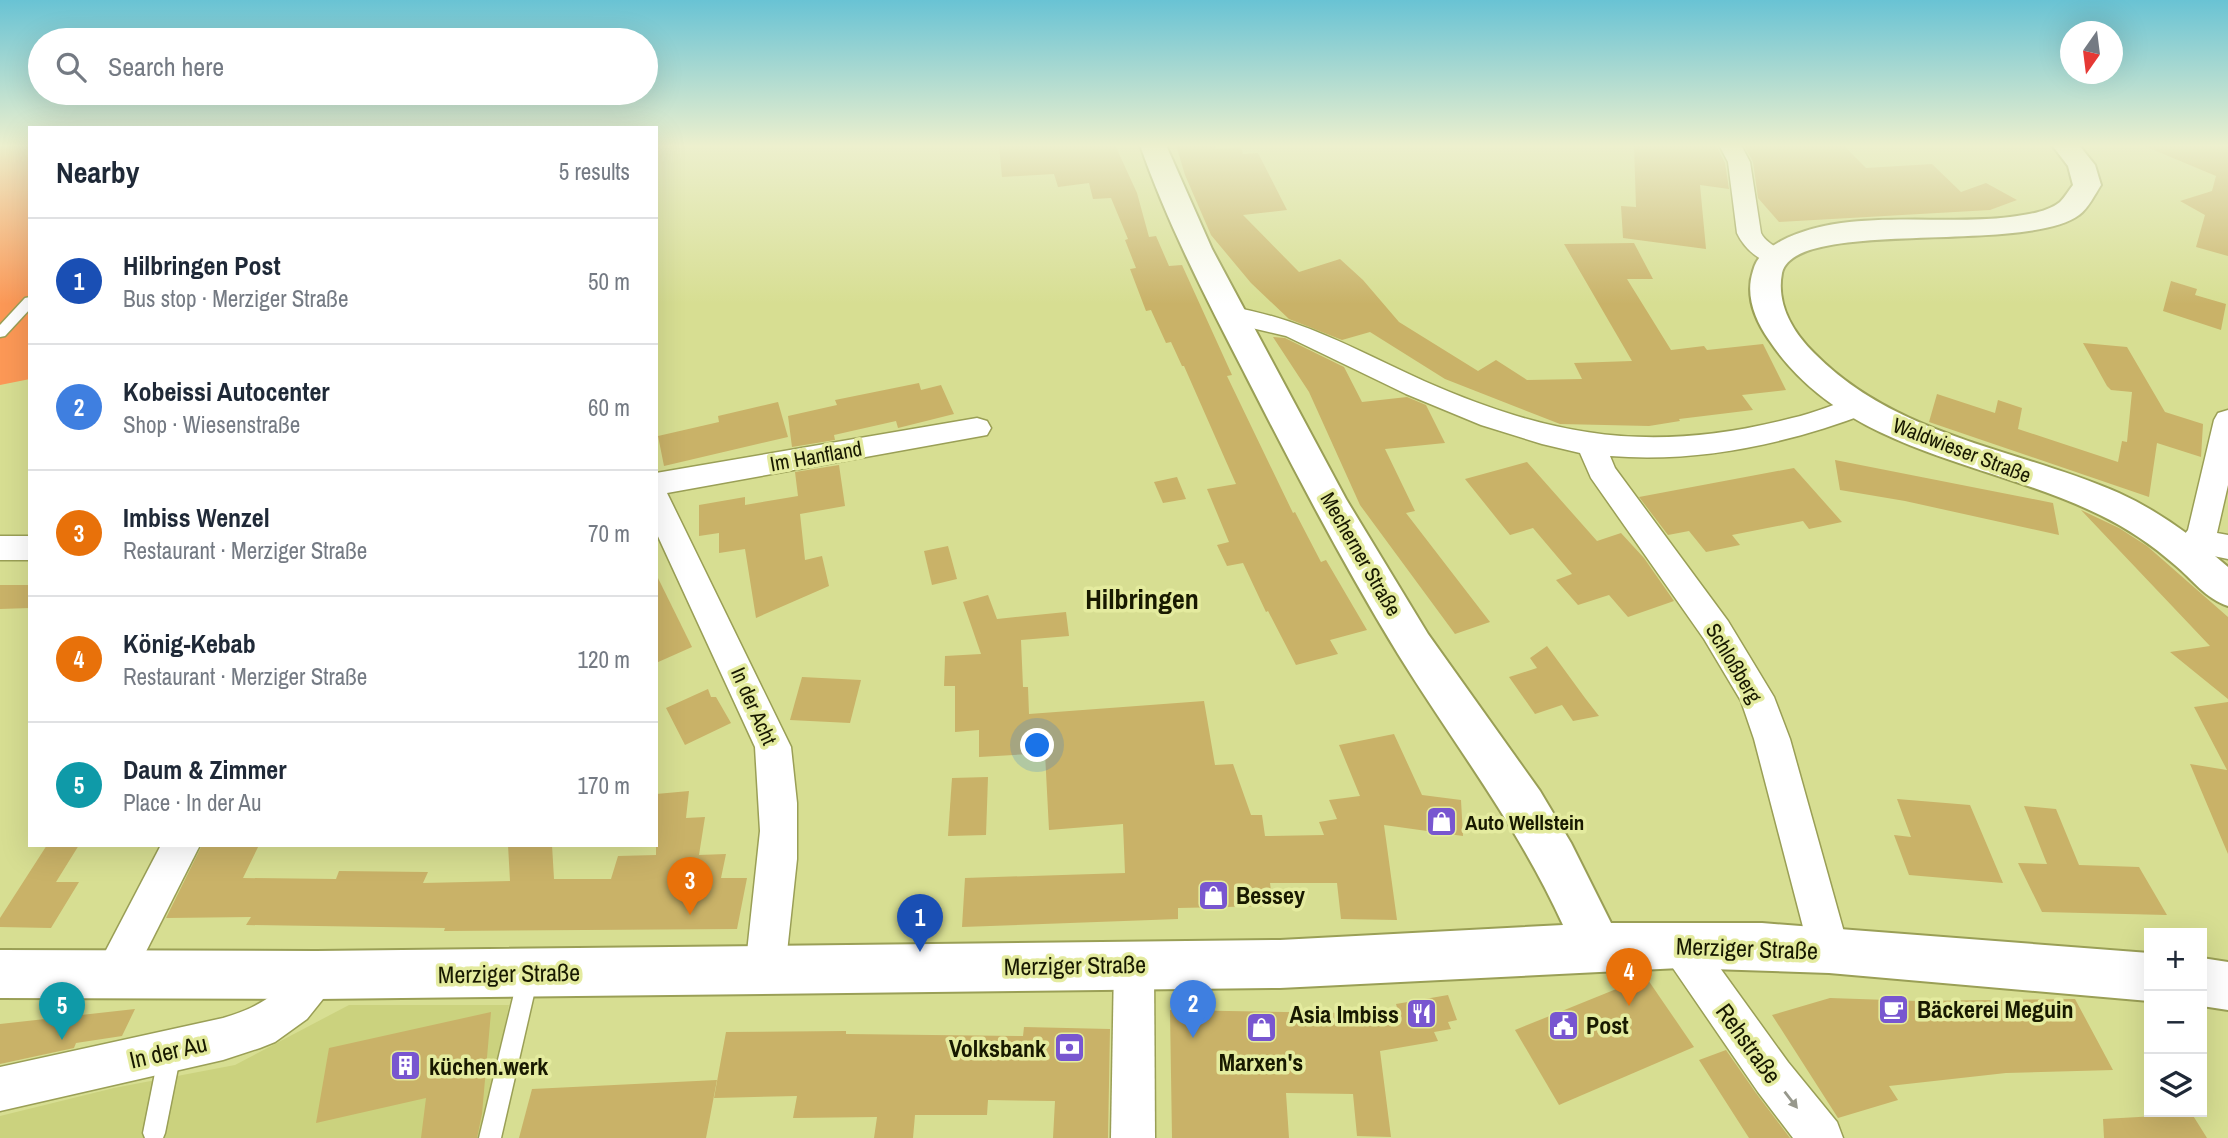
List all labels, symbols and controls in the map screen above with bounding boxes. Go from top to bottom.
north arrow [2060,21,2123,84]
search box [28,28,658,105]
icon: search [52,48,90,86]
text: Search here [108,49,224,84]
text: Nearby [56,152,139,192]
text: 5 results [559,156,630,187]
text: Hilbringen Post [123,248,281,283]
text: 1 [74,266,84,297]
text: 50 m [588,266,630,297]
text: Bus stop · Merziger Straße [123,283,348,314]
text: Kobeissi Autocenter [123,374,330,409]
text: 2 [74,392,84,423]
text: 60 m [588,392,630,423]
text: Shop · Wiesenstraße [123,409,300,440]
street label: Waldwieser Straße [1889,410,2035,490]
street label: Im Hanfland [768,434,864,478]
street label: Mecherner Straße [1314,487,1408,621]
text: Imbiss Wenzel [123,500,270,535]
text: 3 [74,518,84,549]
text: 70 m [588,518,630,549]
text: Restaurant · Merziger Straße [123,535,367,566]
district label: Hilbringen [1085,580,1199,618]
street label: Schloßberg [1699,618,1769,709]
text: König-Kebab [123,626,256,661]
text: 4 [74,644,84,675]
text: 120 m [578,644,630,675]
text: Restaurant · Merziger Straße [123,661,367,692]
street label: In der Acht [724,662,784,750]
your location [1020,728,1054,762]
text: Daum & Zimmer [123,752,287,787]
text: 5 [74,770,84,801]
text: 170 m [578,770,630,801]
text: Place · In der Au [123,787,261,818]
shop icon: Auto Wellstein [1425,805,1459,839]
place label: Auto Wellstein [1465,808,1584,837]
pin: 3 [667,857,713,915]
shop icon: Bessey [1196,878,1230,912]
place label: Bessey [1236,879,1305,911]
pin: 1 [897,894,943,952]
map controls [2144,928,2207,1117]
button: + [2144,928,2207,991]
street label: Merziger Straße [1675,930,1819,966]
street label: Merziger Straße [1004,948,1146,982]
pin: 4 [1606,948,1652,1006]
street label: Merziger Straße [438,956,580,990]
pin: 2 [1170,980,1216,1038]
pin: 5 [39,982,85,1040]
button: − [2144,991,2207,1054]
cafe icon: Bäckerei Meguin [1877,992,1911,1026]
place label: Bäckerei Meguin [1917,993,2073,1025]
street label: Rehstraße [1709,996,1789,1090]
restaurant icon: Asia Imbiss [1405,997,1439,1031]
place label: Asia Imbiss [1290,998,1399,1030]
public building icon: Post [1546,1008,1580,1042]
place label: Post [1586,1009,1629,1041]
shop icon: Marxen's [1244,1011,1278,1045]
street label: In der Au [126,1027,210,1075]
bank icon: Volksbank [1052,1031,1086,1065]
place label: Volksbank [949,1032,1046,1064]
place label: Marxen's [1219,1046,1303,1078]
building icon: küchen.werk [389,1049,423,1083]
place label: küchen.werk [429,1050,548,1082]
button: layers [2144,1054,2207,1117]
one-way arrow [1784,1091,1799,1109]

